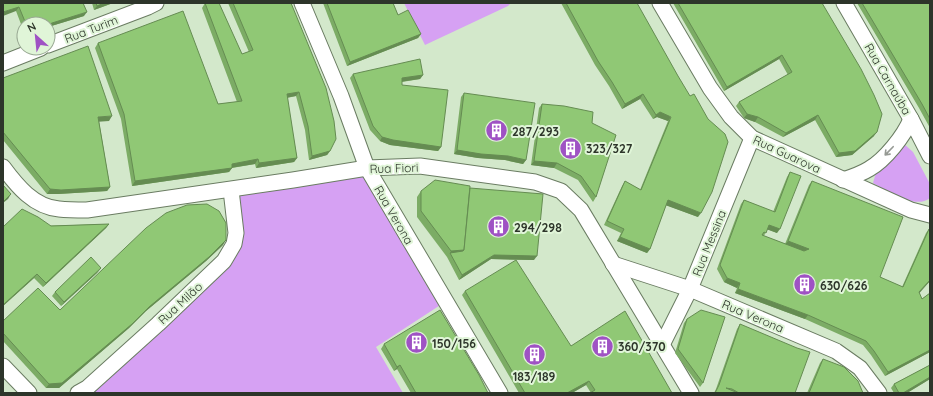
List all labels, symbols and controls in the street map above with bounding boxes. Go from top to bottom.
street label: Rua Turim [62,12,120,46]
north arrow [16,16,56,56]
text: N [25,19,38,35]
street label: Rua Carnaúba [861,40,915,118]
building icon: 287/293 [483,118,509,144]
place label: 287/293 [512,124,559,139]
street label: Rua Guarova [751,132,823,176]
building icon: 323/327 [558,135,584,161]
place label: 323/327 [586,141,633,156]
one-way arrow [884,146,893,156]
street label: Rua Fiori [369,160,419,176]
street label: Rua Verona [371,183,417,247]
street label: Rua Messina [689,208,729,278]
building icon: 294/298 [486,214,512,240]
place label: 294/298 [514,220,562,235]
building icon: 630/626 [792,272,818,298]
place label: 630/626 [820,278,868,293]
street label: Rua Milão [155,279,205,327]
street label: Rua Verona [720,296,786,336]
building icon: 150/156 [403,330,429,356]
building icon: 360/370 [590,333,616,359]
place label: 150/156 [432,336,476,351]
place label: 360/370 [618,339,666,354]
building icon: 183/189 [521,342,547,368]
place label: 183/189 [513,369,555,384]

